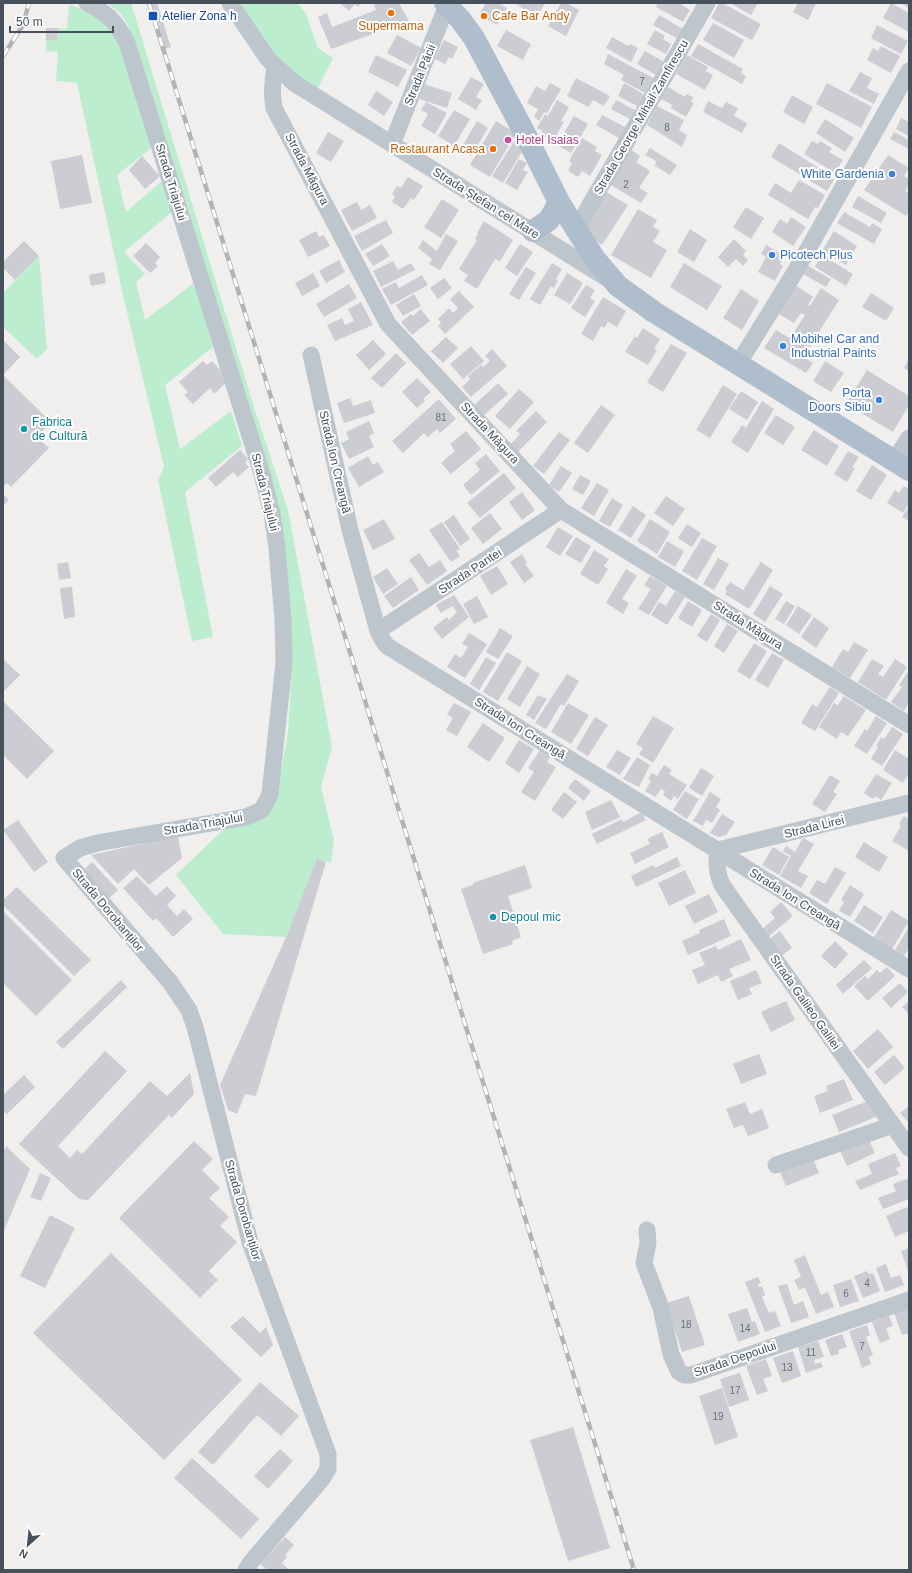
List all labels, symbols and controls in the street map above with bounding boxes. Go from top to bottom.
scale bar [10,8,113,34]
marker: Supermama [386,8,396,18]
place label: Atelier Zona h [162,9,237,23]
place label: Cafe Bar Andy [492,9,569,23]
marker: Atelier Zona h [147,10,159,22]
marker: Cafe Bar Andy [479,11,489,21]
text: 50 m [16,15,43,29]
place label: Supermama [358,19,424,33]
street label: Strada George Mihail Zamfirescu [591,37,691,197]
street label: Strada Păcii [401,42,439,108]
house number: 7 [639,76,645,87]
house number: 8 [664,122,670,133]
street label: Strada Măgura [282,131,332,208]
place label: Hotel Isaias [516,133,579,147]
marker: Hotel Isaias [503,135,513,145]
street label: Strada Triajului [153,142,189,222]
place label: Restaurant Acasa [390,142,485,156]
marker: Restaurant Acasa [488,144,498,154]
street label: Strada Ștefan cel Mare [430,165,542,242]
place label: White Gardenia [801,167,884,181]
marker: White Gardenia [887,169,897,179]
house number: 2 [623,179,629,190]
place label: Picotech Plus [780,248,853,262]
marker: Picotech Plus [767,250,777,260]
place label: Mobihel Car and Industrial Paints [791,332,879,360]
marker: Mobihel Car and Industrial Paints [778,341,788,351]
place label: Porta Doors Sibiu [809,386,871,414]
marker: Porta Doors Sibiu [874,395,884,405]
street label: Strada Măgura [458,399,522,467]
street label: Strada Ion Creangă [316,409,354,515]
house number: 81 [435,412,447,423]
place label: Fabrica de Cultură [32,415,88,443]
marker: Fabrica de Cultură [19,424,29,434]
street label: Strada Triajului [249,451,281,533]
street label: Strada Pantei [436,545,504,597]
street label: Strada Măgura [711,598,786,652]
street label: Strada Ion Creangă [472,694,568,762]
street label: Strada Triajului [162,810,244,838]
street label: Strada Lirei [783,813,845,841]
street label: Strada Ion Creangă [747,865,843,933]
street label: Strada Dorobanților [69,866,147,954]
place label: Depoul mic [501,910,561,924]
marker: Depoul mic [488,912,498,922]
street label: Strada Galileo Galilei [767,952,843,1052]
street label: Strada Dorobanților [222,1158,264,1262]
house number: 4 [864,1278,870,1289]
house number: 6 [843,1288,849,1299]
house number: 18 [680,1319,692,1330]
house number: 14 [739,1323,751,1334]
street label: Strada Depoului [692,1338,778,1380]
house number: 7 [859,1341,865,1352]
house number: 11 [806,1347,817,1358]
house number: 13 [781,1362,793,1373]
house number: 17 [729,1385,741,1396]
house number: 19 [712,1411,724,1422]
north arrow [8,1525,48,1565]
text: N [17,1547,30,1561]

